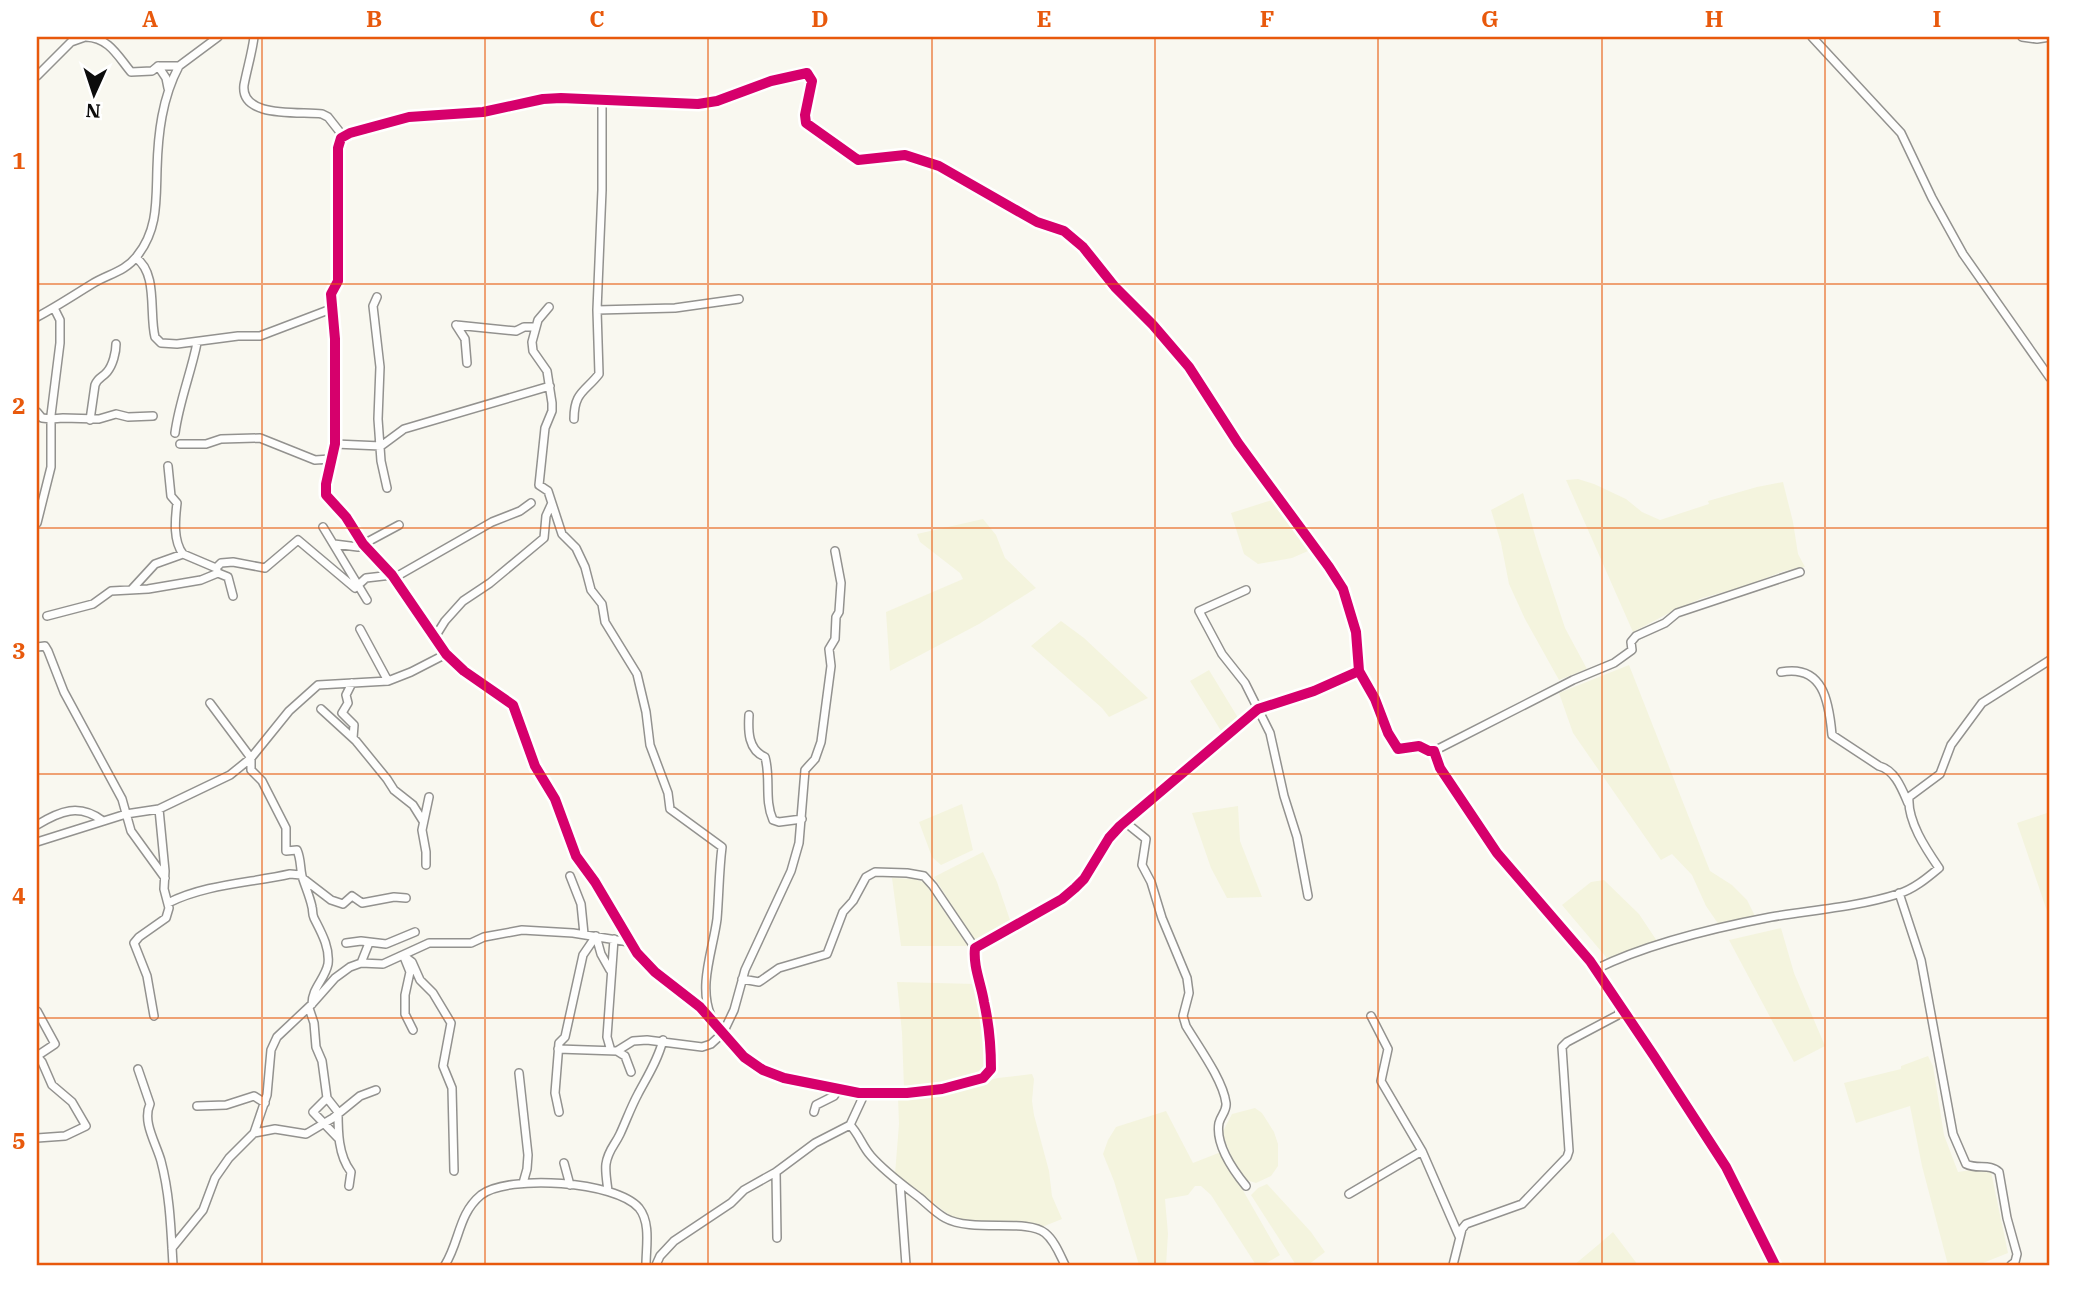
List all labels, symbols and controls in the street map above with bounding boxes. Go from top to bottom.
text: A [142,3,158,33]
text: B [366,3,382,33]
text: C [589,3,605,33]
text: D [811,3,829,33]
text: E [1036,3,1052,33]
text: F [1260,3,1274,33]
text: G [1481,3,1499,33]
text: H [1705,3,1723,33]
text: I [1933,3,1941,33]
north arrow [60,60,130,130]
text: N [85,99,101,123]
text: 1 [12,145,26,175]
text: 2 [12,390,26,420]
text: 3 [12,635,26,665]
text: 4 [12,880,26,910]
text: 5 [12,1125,26,1155]

